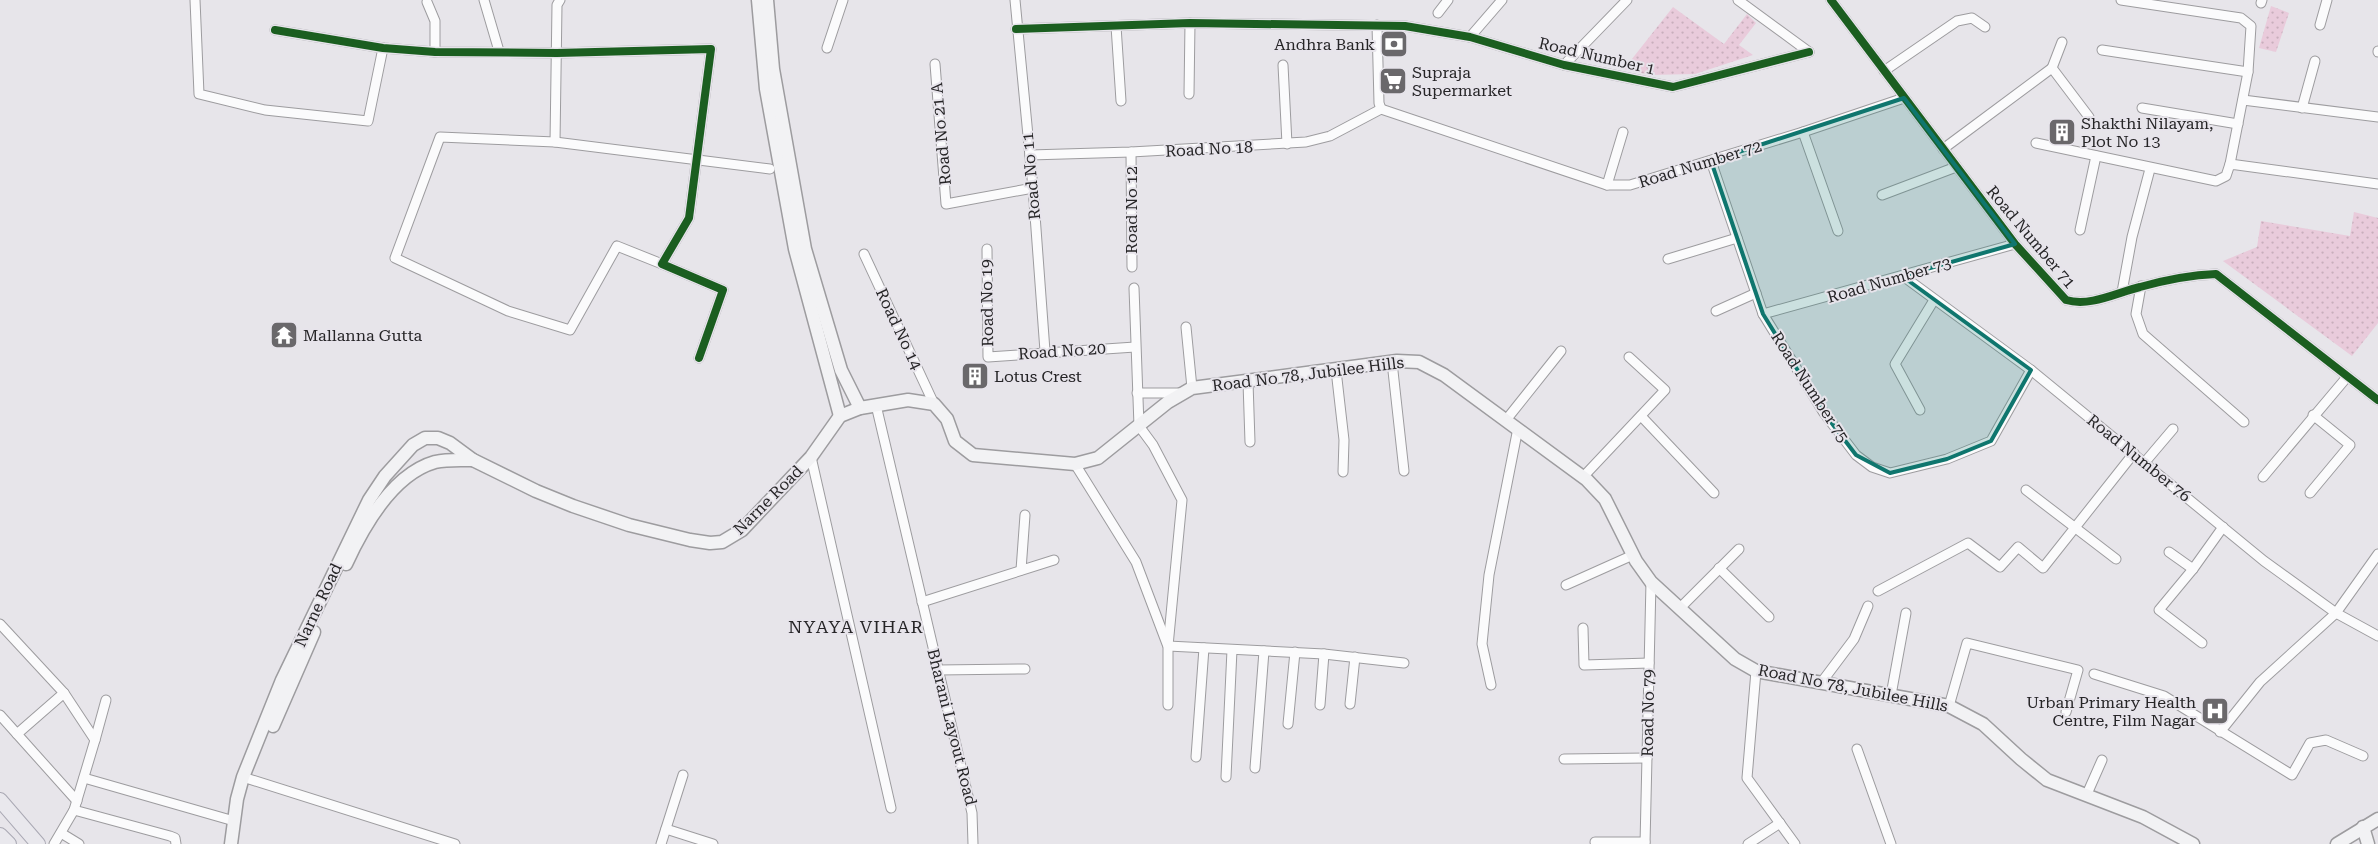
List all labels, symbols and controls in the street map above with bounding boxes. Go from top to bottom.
bank icon: Andhra Bank [1379,29,1409,59]
street label: Road Number 1 [1537,33,1657,79]
place label: Andhra Bank [1274,35,1375,54]
place label: Supraja Supermarket [1412,63,1512,100]
supermarket icon: Supraja Supermarket [1378,66,1408,96]
street label: Road No 21 A [927,81,955,186]
place label: Shakthi Nilayam, Plot No 13 [2081,114,2214,151]
building icon: Shakthi Nilayam, Plot No 13 [2047,117,2077,147]
street label: Road No 11 [1018,131,1044,221]
street label: Road Number 72 [1636,136,1764,192]
street label: Road No 18 [1165,137,1253,161]
street label: Road No 12 [1122,166,1141,254]
street label: Road Number 71 [1983,182,2079,292]
street label: Road Number 73 [1825,253,1953,307]
street label: Road No 19 [977,259,997,347]
street label: Road No 14 [872,285,926,373]
temple icon: Mallanna Gutta [269,320,299,350]
place label: Mallanna Gutta [303,326,423,345]
street label: Road Number 75 [1767,328,1853,446]
street label: Road No 20 [1018,338,1106,364]
street label: Road No 78, Jubilee Hills [1211,353,1405,395]
building icon: Lotus Crest [960,361,990,391]
place label: Lotus Crest [994,367,1082,386]
street label: Road Number 76 [2083,410,2195,506]
street label: Narne Road [729,461,807,539]
street label: Narne Road [290,560,346,650]
district label: NYAYA VIHAR [788,616,924,637]
street label: Bharani Layout Road [923,647,981,807]
street label: Road No 78, Jubilee Hills [1756,660,1950,716]
street label: Road No 79 [1638,669,1658,757]
place label: Urban Primary Health Centre, Film Nagar [2026,693,2196,730]
hospital icon: Urban Primary Health Centre, Film Nagar [2200,696,2230,726]

